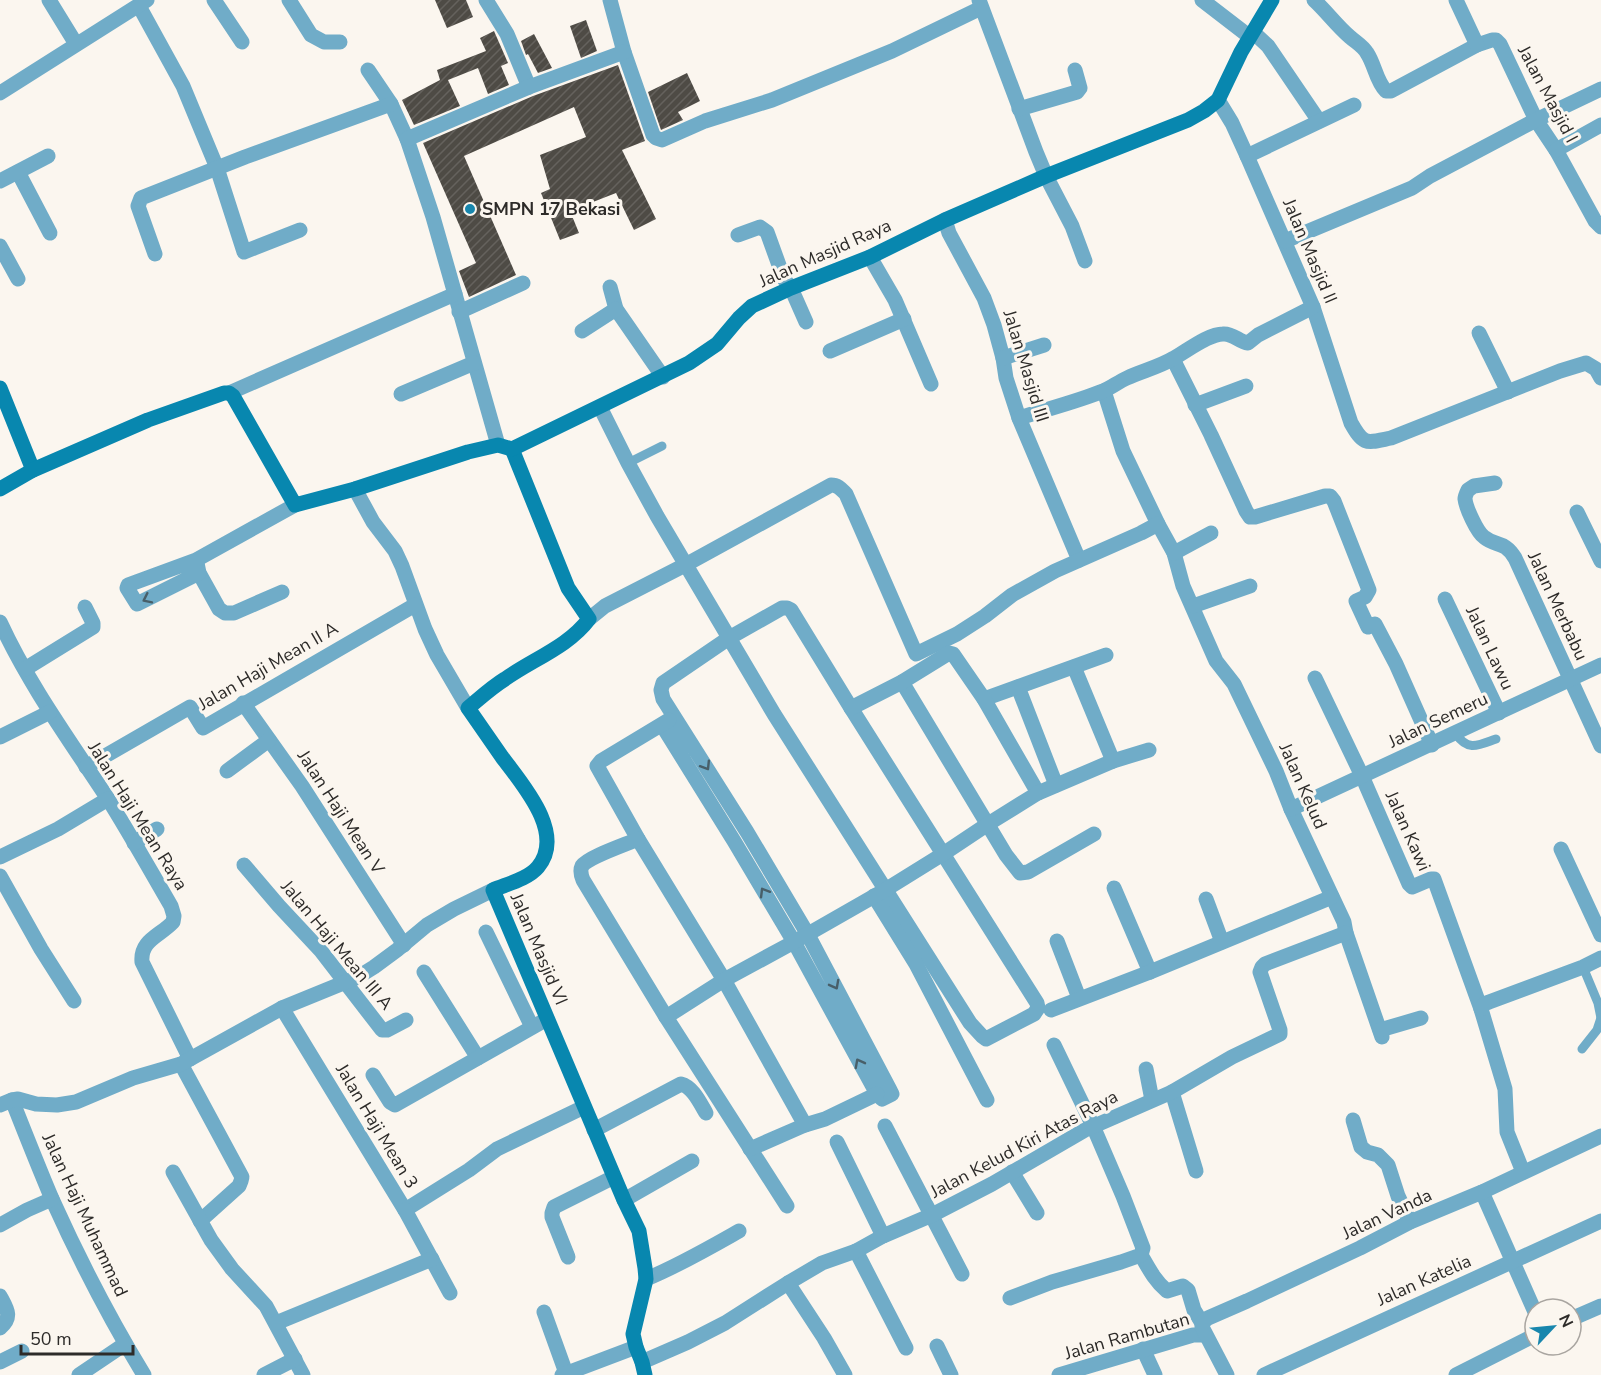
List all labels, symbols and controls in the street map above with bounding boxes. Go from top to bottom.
street label: Jalan Masjid I [1512,40,1584,147]
street label: Jalan Masjid II [1277,194,1343,307]
place label: SMPN 17 Bekasi [482,197,620,221]
marker: SMPN 17 Bekasi [463,202,477,216]
street label: Jalan Masjid Raya [754,213,895,293]
street label: Jalan Masjid III [997,306,1054,425]
street label: Jalan Merbabu [1522,547,1594,664]
one-way arrow [143,592,154,603]
street label: Jalan Lawu [1460,601,1520,694]
street label: Jalan Haji Mean II A [193,616,342,716]
street label: Jalan Semeru [1383,686,1492,754]
street label: Jalan Haji Mean Raya [82,736,193,895]
street label: Jalan Kelud [1273,738,1333,833]
street label: Jalan Haji Mean V [291,745,390,879]
one-way arrow [699,760,711,770]
street label: Jalan Kawi [1379,786,1436,875]
street label: Jalan Haji Mean III A [275,874,398,1015]
one-way arrow [760,888,771,898]
street label: Jalan Masjid VI [504,889,573,1009]
one-way arrow [828,979,839,989]
street label: Jalan Haji Mean 3 [330,1058,424,1193]
one-way arrow [855,1059,866,1069]
street label: Jalan Kelud Kiri Atas Raya [925,1084,1122,1204]
street label: Jalan Haji Muhammad [36,1129,133,1300]
street label: Jalan Vanda [1337,1183,1436,1246]
street label: Jalan Katelia [1372,1249,1475,1312]
north arrow [1523,1297,1583,1357]
street label: Jalan Rambutan [1061,1307,1192,1366]
text: N [1553,1311,1578,1331]
scale bar [21,1318,134,1356]
text: 50 m [30,1327,72,1351]

